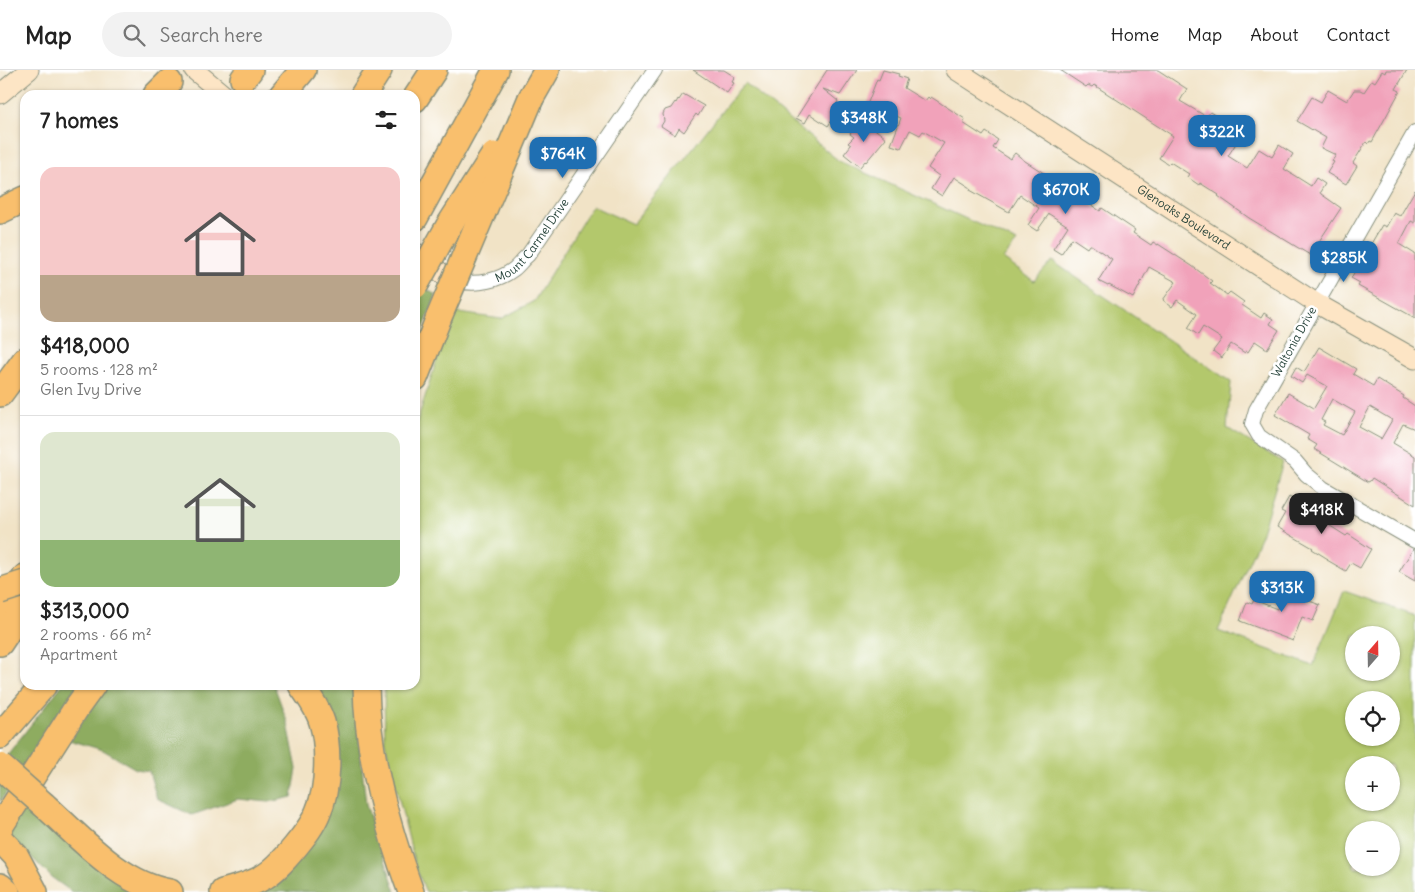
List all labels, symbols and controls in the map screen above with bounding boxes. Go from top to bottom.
search box [102,12,452,57]
text: Map [25,20,72,50]
icon: search [120,21,148,49]
text: Search here [160,23,263,47]
text: Home [1111,23,1159,46]
text: Map [1187,23,1222,46]
text: About [1250,23,1298,46]
text: Contact [1326,23,1390,46]
pin: $348K [829,100,899,143]
icon: filters [372,106,400,134]
text: 7 homes [40,107,119,134]
text: $348K [841,107,887,127]
pin: $322K [1187,114,1257,157]
text: $322K [1199,121,1245,141]
pin: $764K [528,136,598,179]
text: $764K [541,143,585,163]
pin: $670K [1031,172,1101,215]
text: $670K [1043,179,1089,199]
street label: Glenoaks Boulevard [1134,181,1233,252]
street label: Mount Carmel Drive [493,195,572,285]
icon: home [175,199,265,289]
pin: $285K [1309,240,1379,283]
text: $285K [1321,247,1367,267]
street label: Waltonia Drive [1268,304,1319,380]
text: $418,000 [40,332,130,359]
text: 5 rooms · 128 m² [40,359,158,379]
text: Glen Ivy Drive [40,379,142,399]
icon: home [175,465,265,555]
pin: $418K [1287,492,1357,535]
text: $418K [1300,499,1344,519]
pin: $313K [1247,570,1317,613]
text: $313K [1260,577,1304,597]
text: $313,000 [40,597,129,624]
text: 2 rooms · 66 m² [40,624,152,644]
north arrow [1345,626,1400,681]
map controls [1345,626,1400,876]
text: Apartment [40,644,118,664]
button: locate [1345,691,1400,746]
button: + [1345,756,1400,811]
button: − [1345,821,1400,876]

